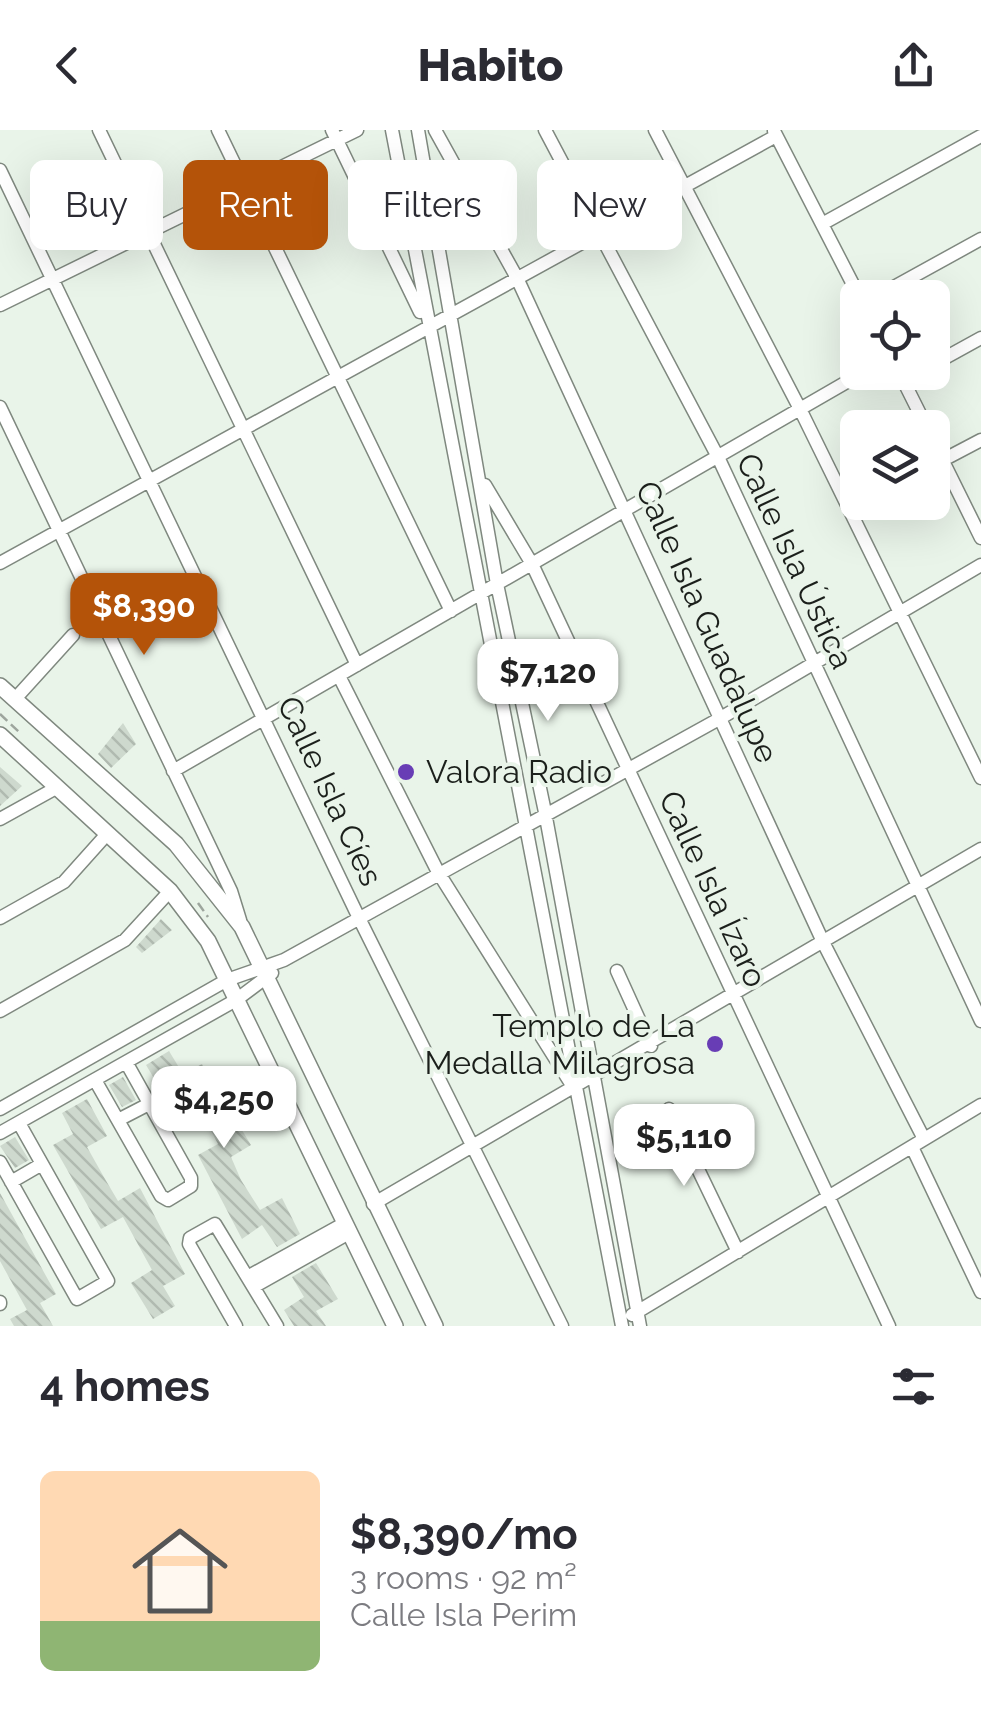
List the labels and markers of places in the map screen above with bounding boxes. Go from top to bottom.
pin: $8,390 [63,573,225,658]
pin: $7,120 [467,639,629,724]
place label: Valora Radio [426,753,612,790]
marker: Valora Radio [395,761,417,783]
place label: Templo de La Medalla Milagrosa [424,1007,695,1081]
marker: Templo de La Medalla Milagrosa [704,1033,726,1055]
pin: $4,250 [143,1066,305,1151]
pin: $5,110 [603,1104,765,1189]

